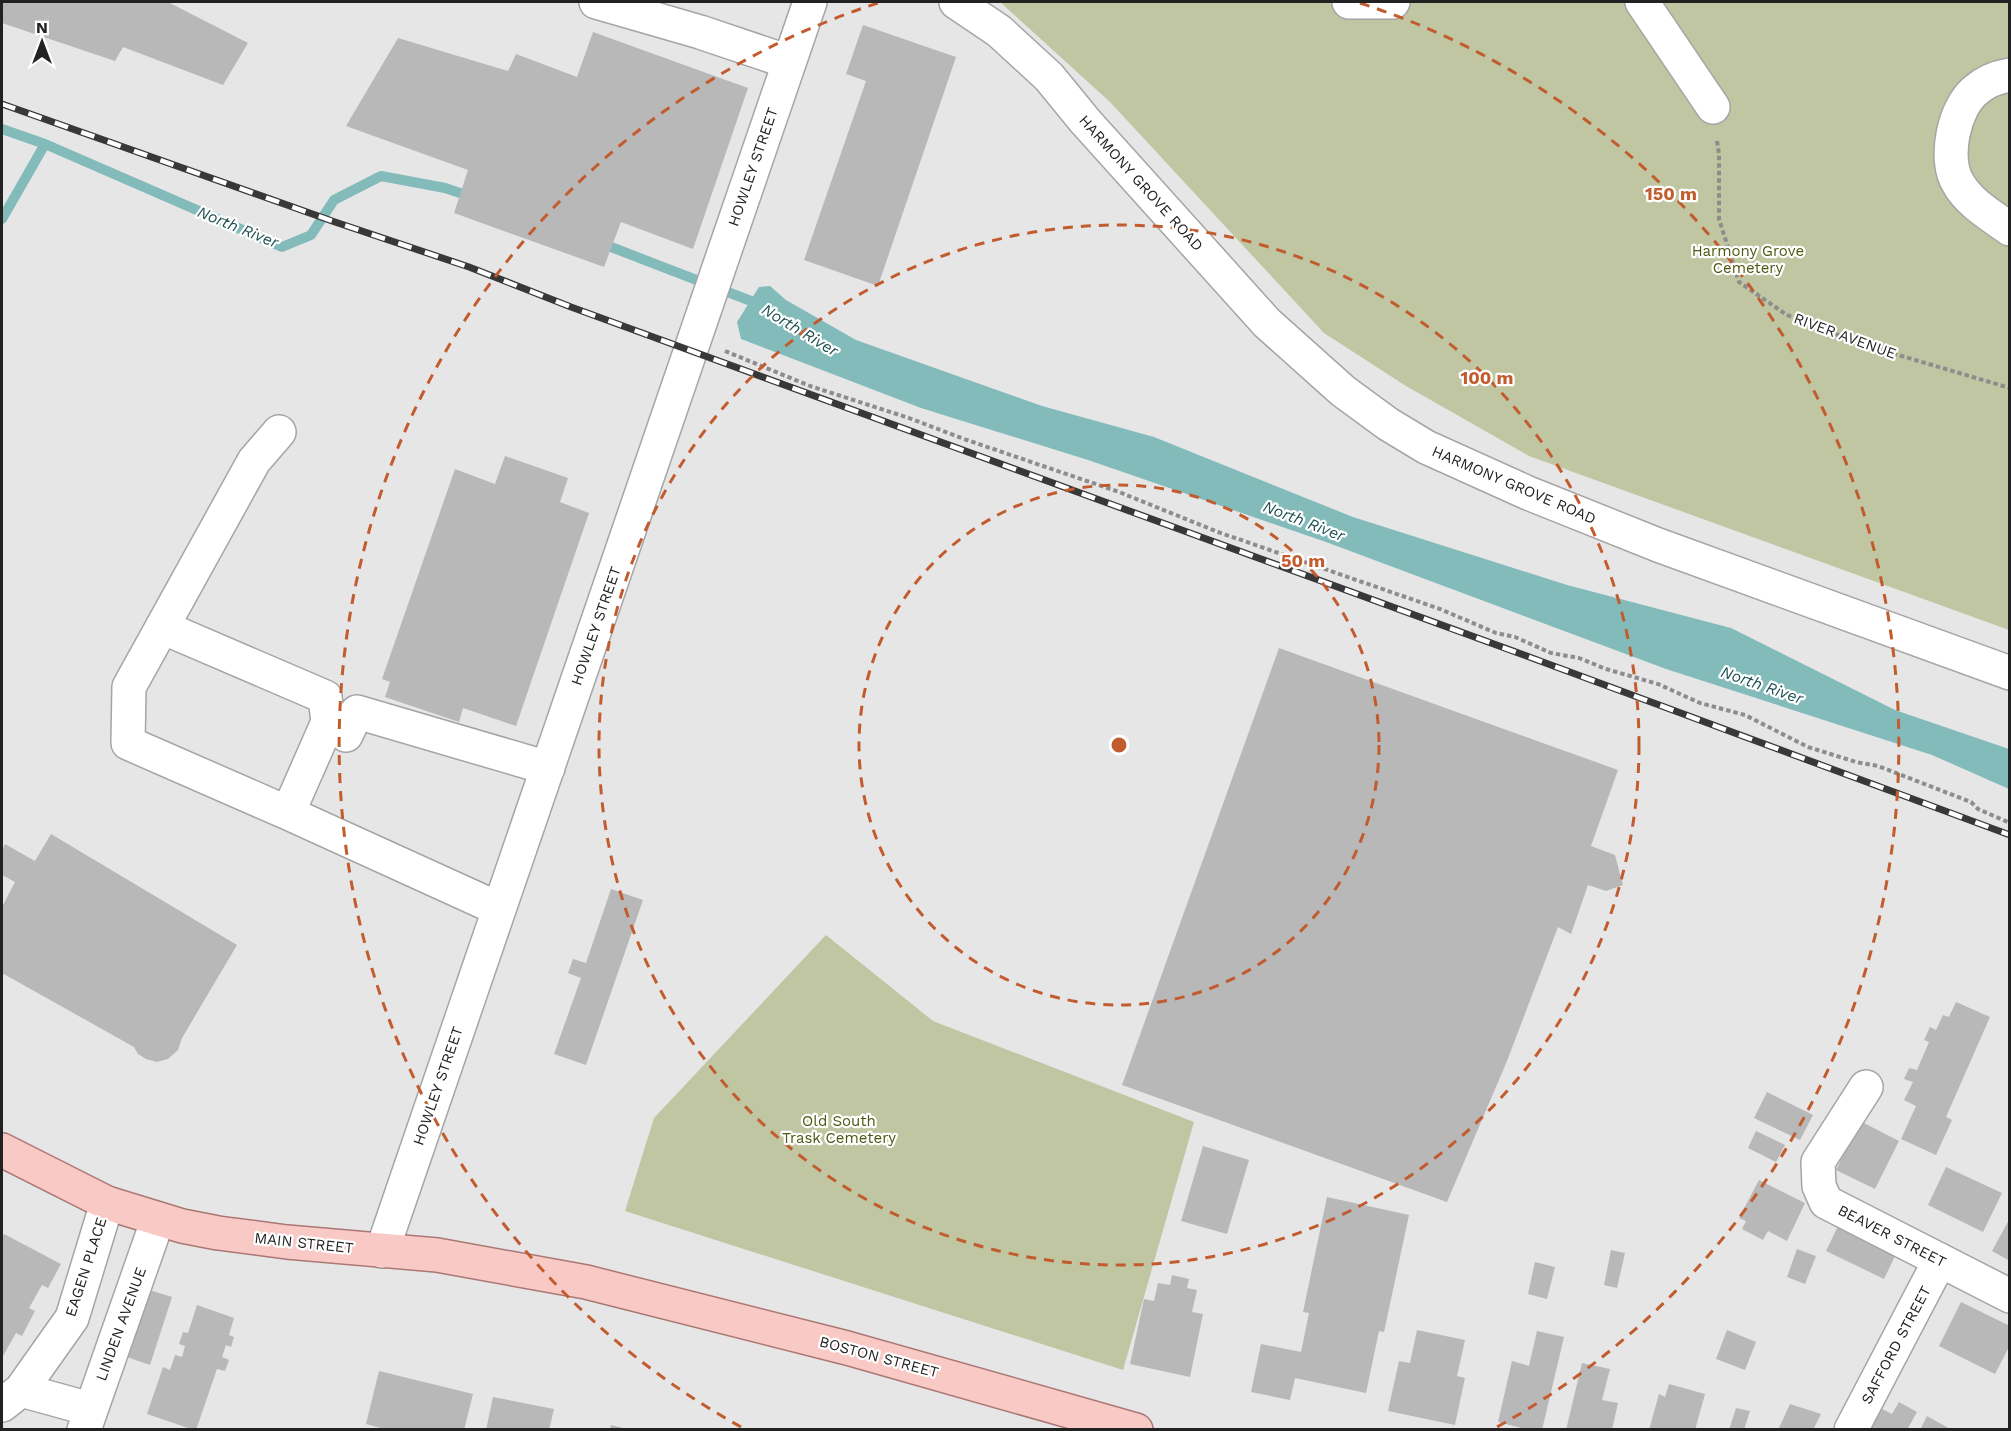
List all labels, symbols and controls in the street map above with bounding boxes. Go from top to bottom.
north arrow [12,12,72,72]
text: N [36,18,48,37]
street label: HOWLEY STREET [724,105,782,229]
street label: HARMONY GROVE ROAD [1075,111,1207,255]
text: 150 m [1645,183,1697,204]
water label: North River [195,202,282,252]
park label: Harmony Grove Cemetery [1692,242,1804,277]
water label: North River [758,300,842,361]
street label: RIVER AVENUE [1791,309,1899,363]
text: 100 m [1460,367,1514,388]
street label: HARMONY GROVE ROAD [1429,442,1599,528]
water label: North River [1261,497,1348,546]
text: 50 m [1281,550,1325,571]
street label: HOWLEY STREET [567,564,625,688]
water label: North River [1718,662,1806,708]
centre of rings [1109,735,1129,755]
street label: HOWLEY STREET [409,1024,467,1148]
park label: Old South Trask Cemetery [782,1112,896,1147]
street label: BEAVER STREET [1835,1201,1949,1271]
street label: EAGEN PLACE [61,1215,111,1319]
street label: MAIN STREET [253,1229,355,1257]
street label: LINDEN AVENUE [92,1265,150,1383]
street label: SAFFORD STREET [1857,1283,1935,1407]
street label: BOSTON STREET [817,1332,941,1382]

